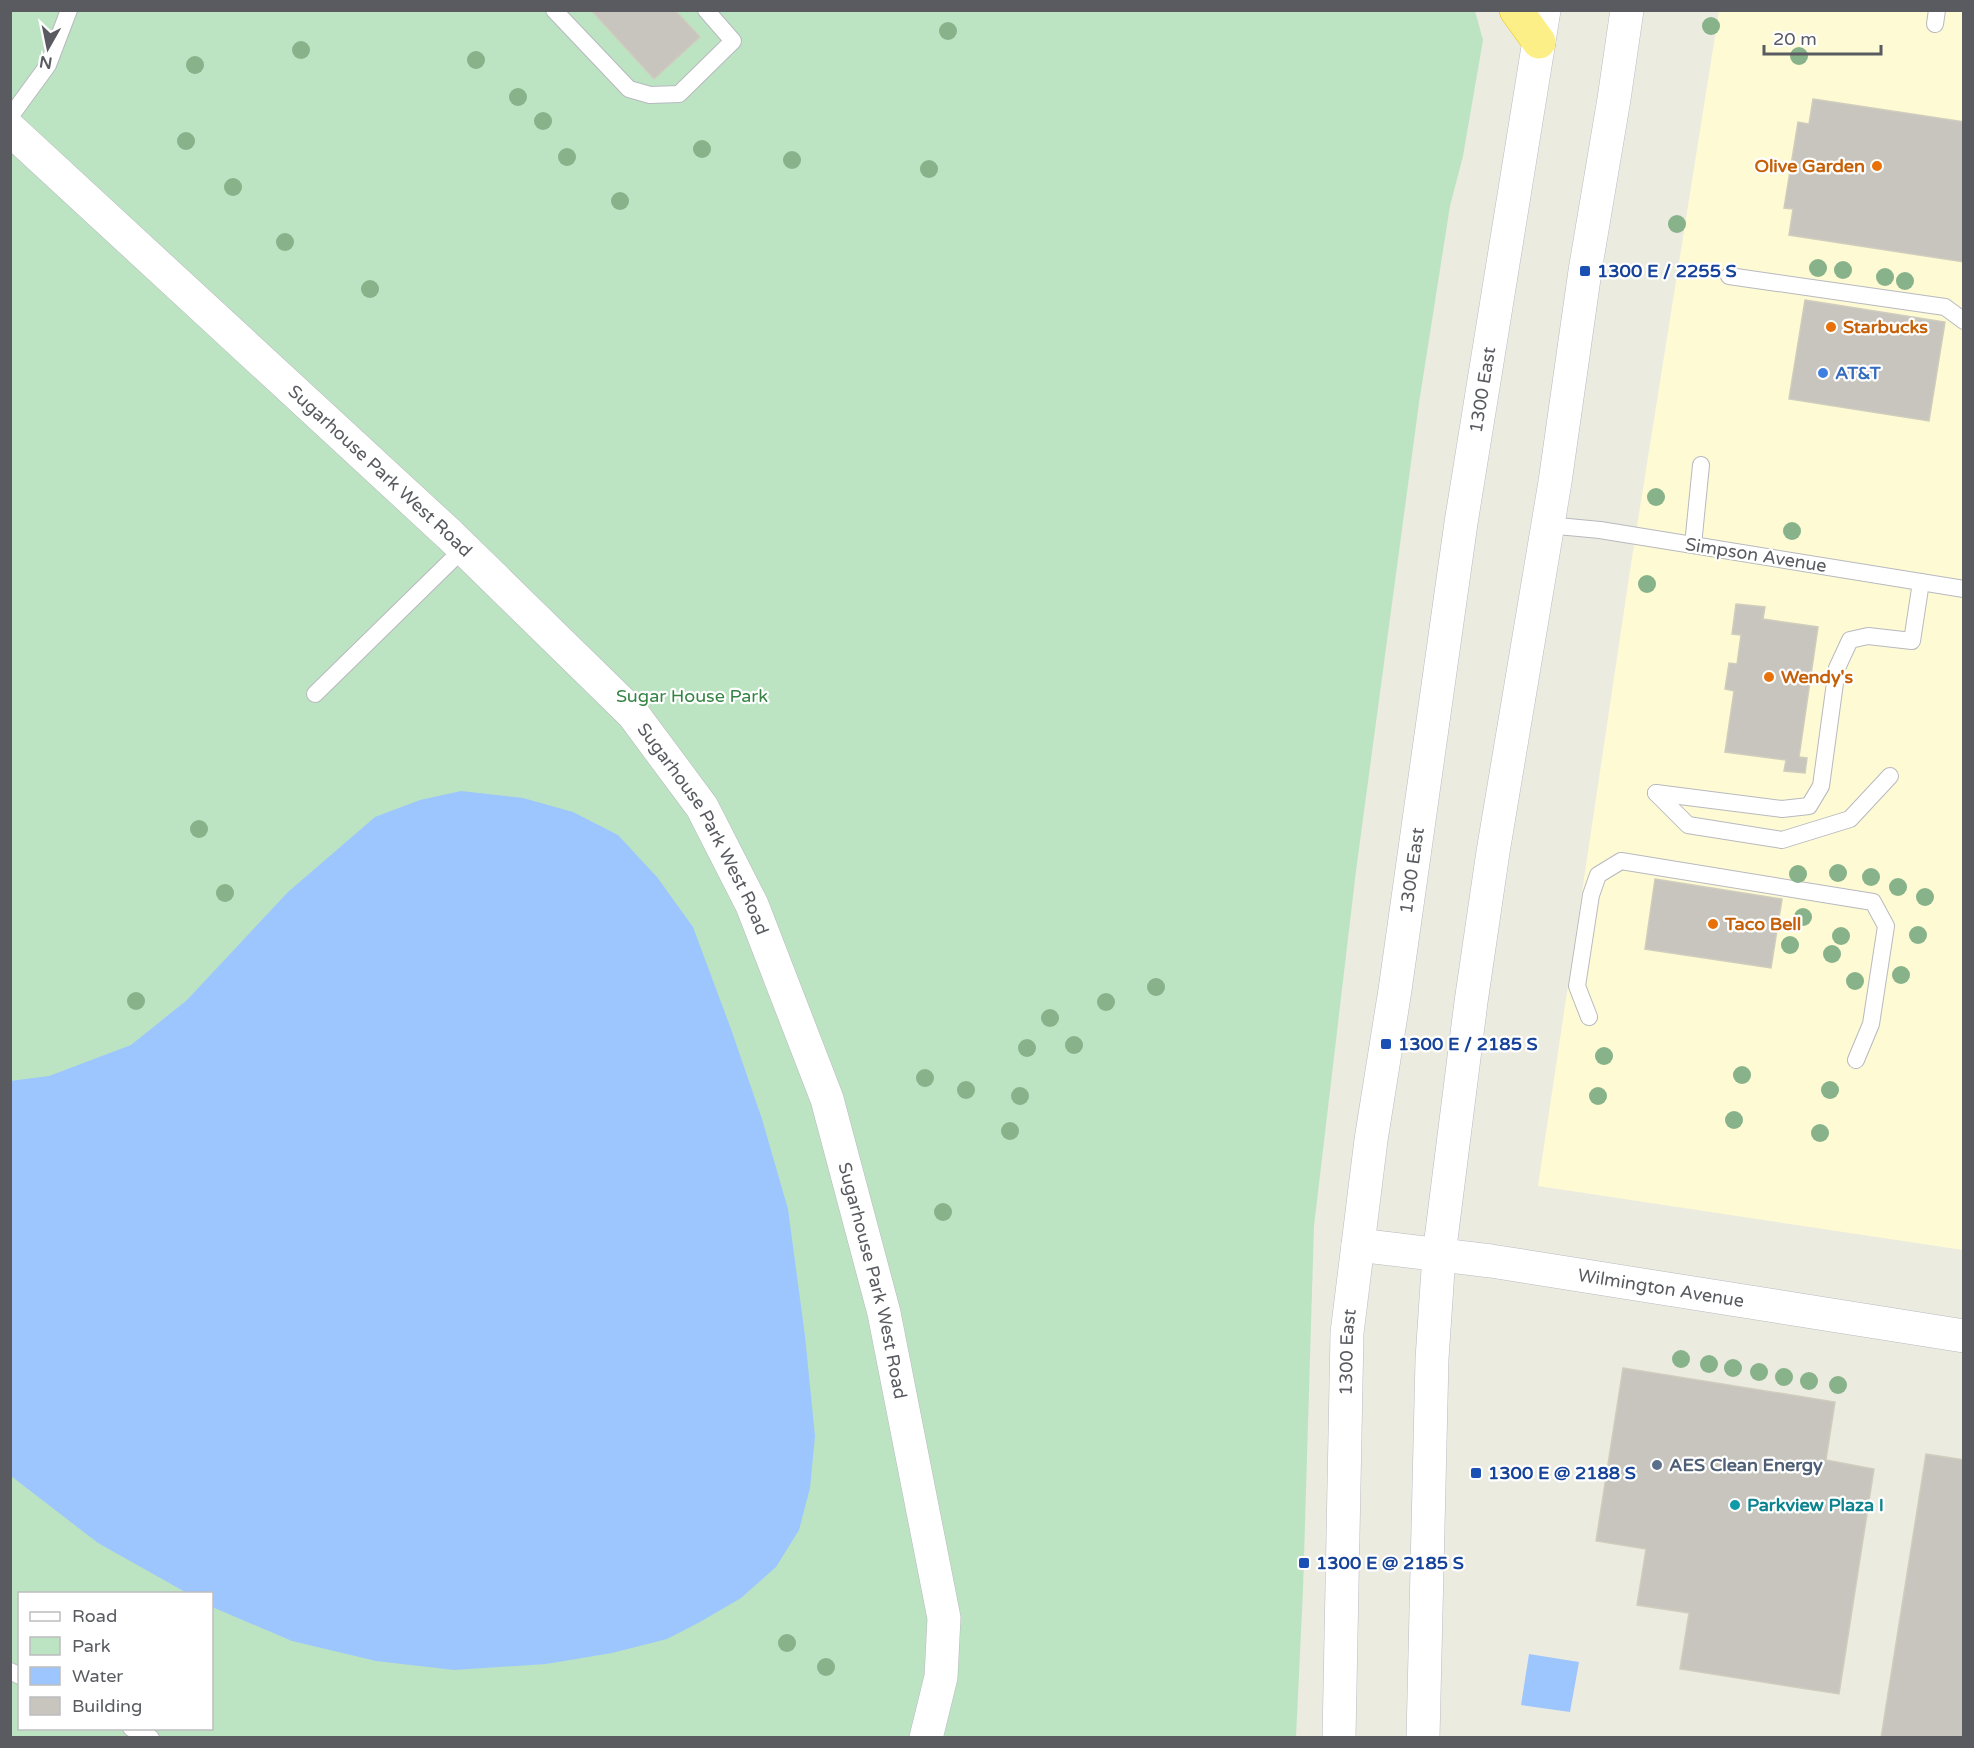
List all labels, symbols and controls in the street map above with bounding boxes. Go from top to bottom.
north arrow [18,18,78,78]
scale bar [1764,18,1881,56]
text: 20 m [1773,28,1817,50]
text: N [38,51,54,73]
place label: Olive Garden [1754,155,1865,177]
marker: Olive Garden [1870,159,1884,173]
place label: 1300 E / 2255 S [1597,260,1737,282]
marker: 1300 E / 2255 S [1578,264,1592,278]
place label: Starbucks [1843,316,1928,338]
marker: Starbucks [1824,320,1838,334]
street label: 1300 East [1465,345,1500,434]
place label: AT&T [1835,362,1882,384]
marker: AT&T [1816,366,1830,380]
street label: Sugarhouse Park West Road [284,380,477,562]
street label: Simpson Avenue [1684,533,1828,577]
place label: Wendy's [1781,666,1854,688]
marker: Wendy's [1762,670,1776,684]
park label: Sugar House Park [616,685,768,707]
street label: Sugarhouse Park West Road [632,719,773,938]
street label: 1300 East [1395,826,1429,915]
place label: Taco Bell [1724,913,1801,935]
marker: Taco Bell [1706,917,1720,931]
place label: 1300 E / 2185 S [1398,1033,1538,1055]
marker: 1300 E / 2185 S [1379,1037,1393,1051]
street label: Sugarhouse Park West Road [833,1160,912,1401]
street label: Wilmington Avenue [1576,1264,1746,1312]
street label: 1300 East [1335,1307,1361,1396]
place label: AES Clean Energy [1669,1454,1823,1476]
marker: AES Clean Energy [1650,1458,1664,1472]
place label: 1300 E @ 2188 S [1488,1462,1636,1484]
marker: 1300 E @ 2188 S [1469,1466,1483,1480]
place label: Parkview Plaza I [1747,1494,1884,1516]
marker: Parkview Plaza I [1728,1498,1742,1512]
place label: 1300 E @ 2185 S [1316,1552,1464,1574]
marker: 1300 E @ 2185 S [1297,1556,1311,1570]
legend [18,1592,213,1730]
text: Road [72,1605,117,1627]
text: Park [72,1635,111,1657]
text: Water [72,1665,123,1687]
text: Building [72,1695,142,1717]

